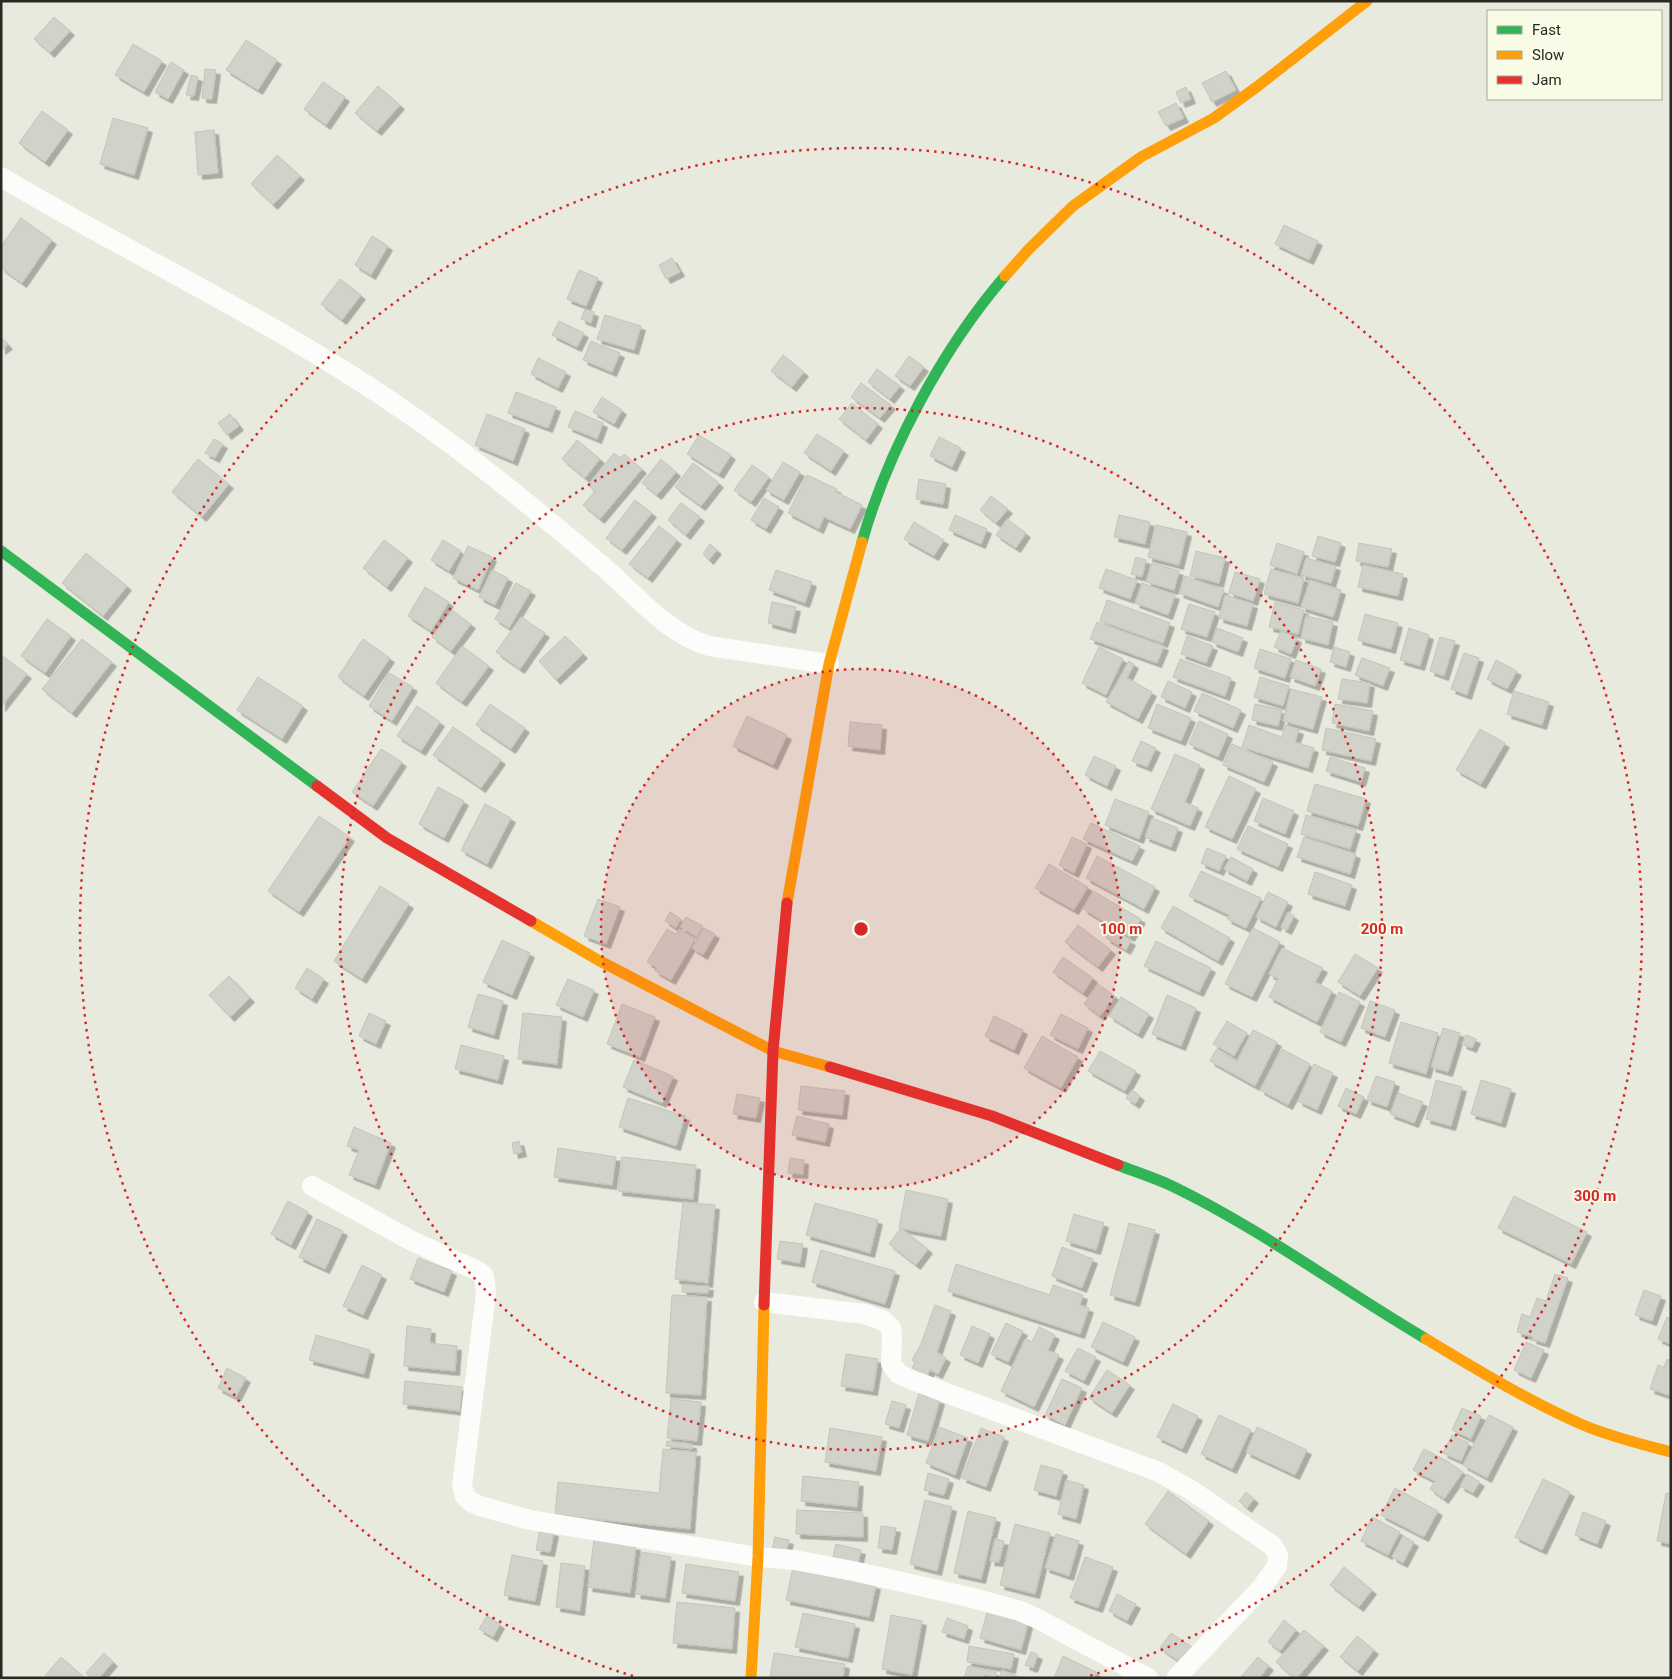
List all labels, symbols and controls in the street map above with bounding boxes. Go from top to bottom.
legend [1487,10,1662,100]
text: Fast [1532,21,1561,39]
text: Slow [1532,46,1564,64]
text: Jam [1532,71,1562,89]
centre of rings [852,920,870,938]
text: 100 m [1100,920,1142,938]
text: 200 m [1361,920,1403,938]
text: 300 m [1574,1187,1616,1205]

